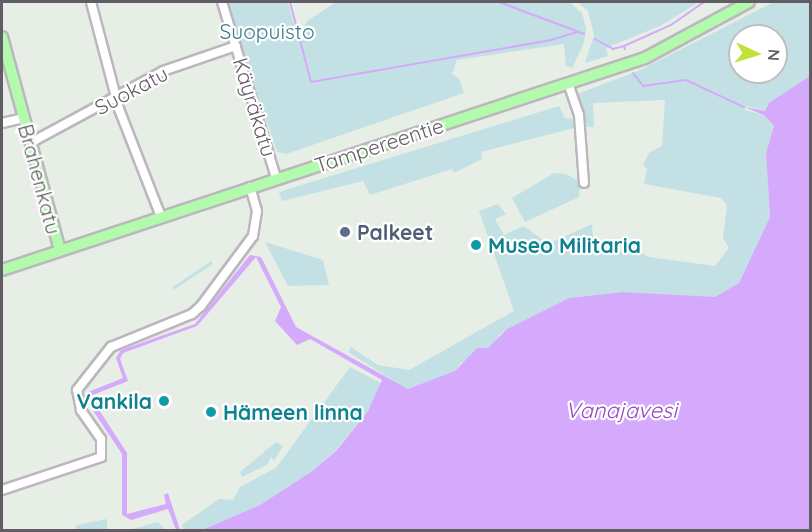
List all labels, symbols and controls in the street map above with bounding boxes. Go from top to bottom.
park label: Suopuisto [219,18,315,44]
north arrow [728,24,788,84]
text: N [764,49,784,62]
street label: Käyräkatu [228,54,282,160]
street label: Suokatu [90,60,172,120]
street label: Tampereentie [311,112,447,178]
street label: Brahenkatu [13,121,67,237]
place label: Palkeet [357,219,433,245]
marker: Palkeet [338,225,352,239]
place label: Museo Militaria [488,232,641,258]
marker: Museo Militaria [469,238,483,252]
place label: Vankila [77,388,152,414]
marker: Vankila [157,394,171,408]
water label: Vanajavesi [565,398,677,424]
place label: Hämeen linna [223,399,363,425]
marker: Hämeen linna [204,405,218,419]

